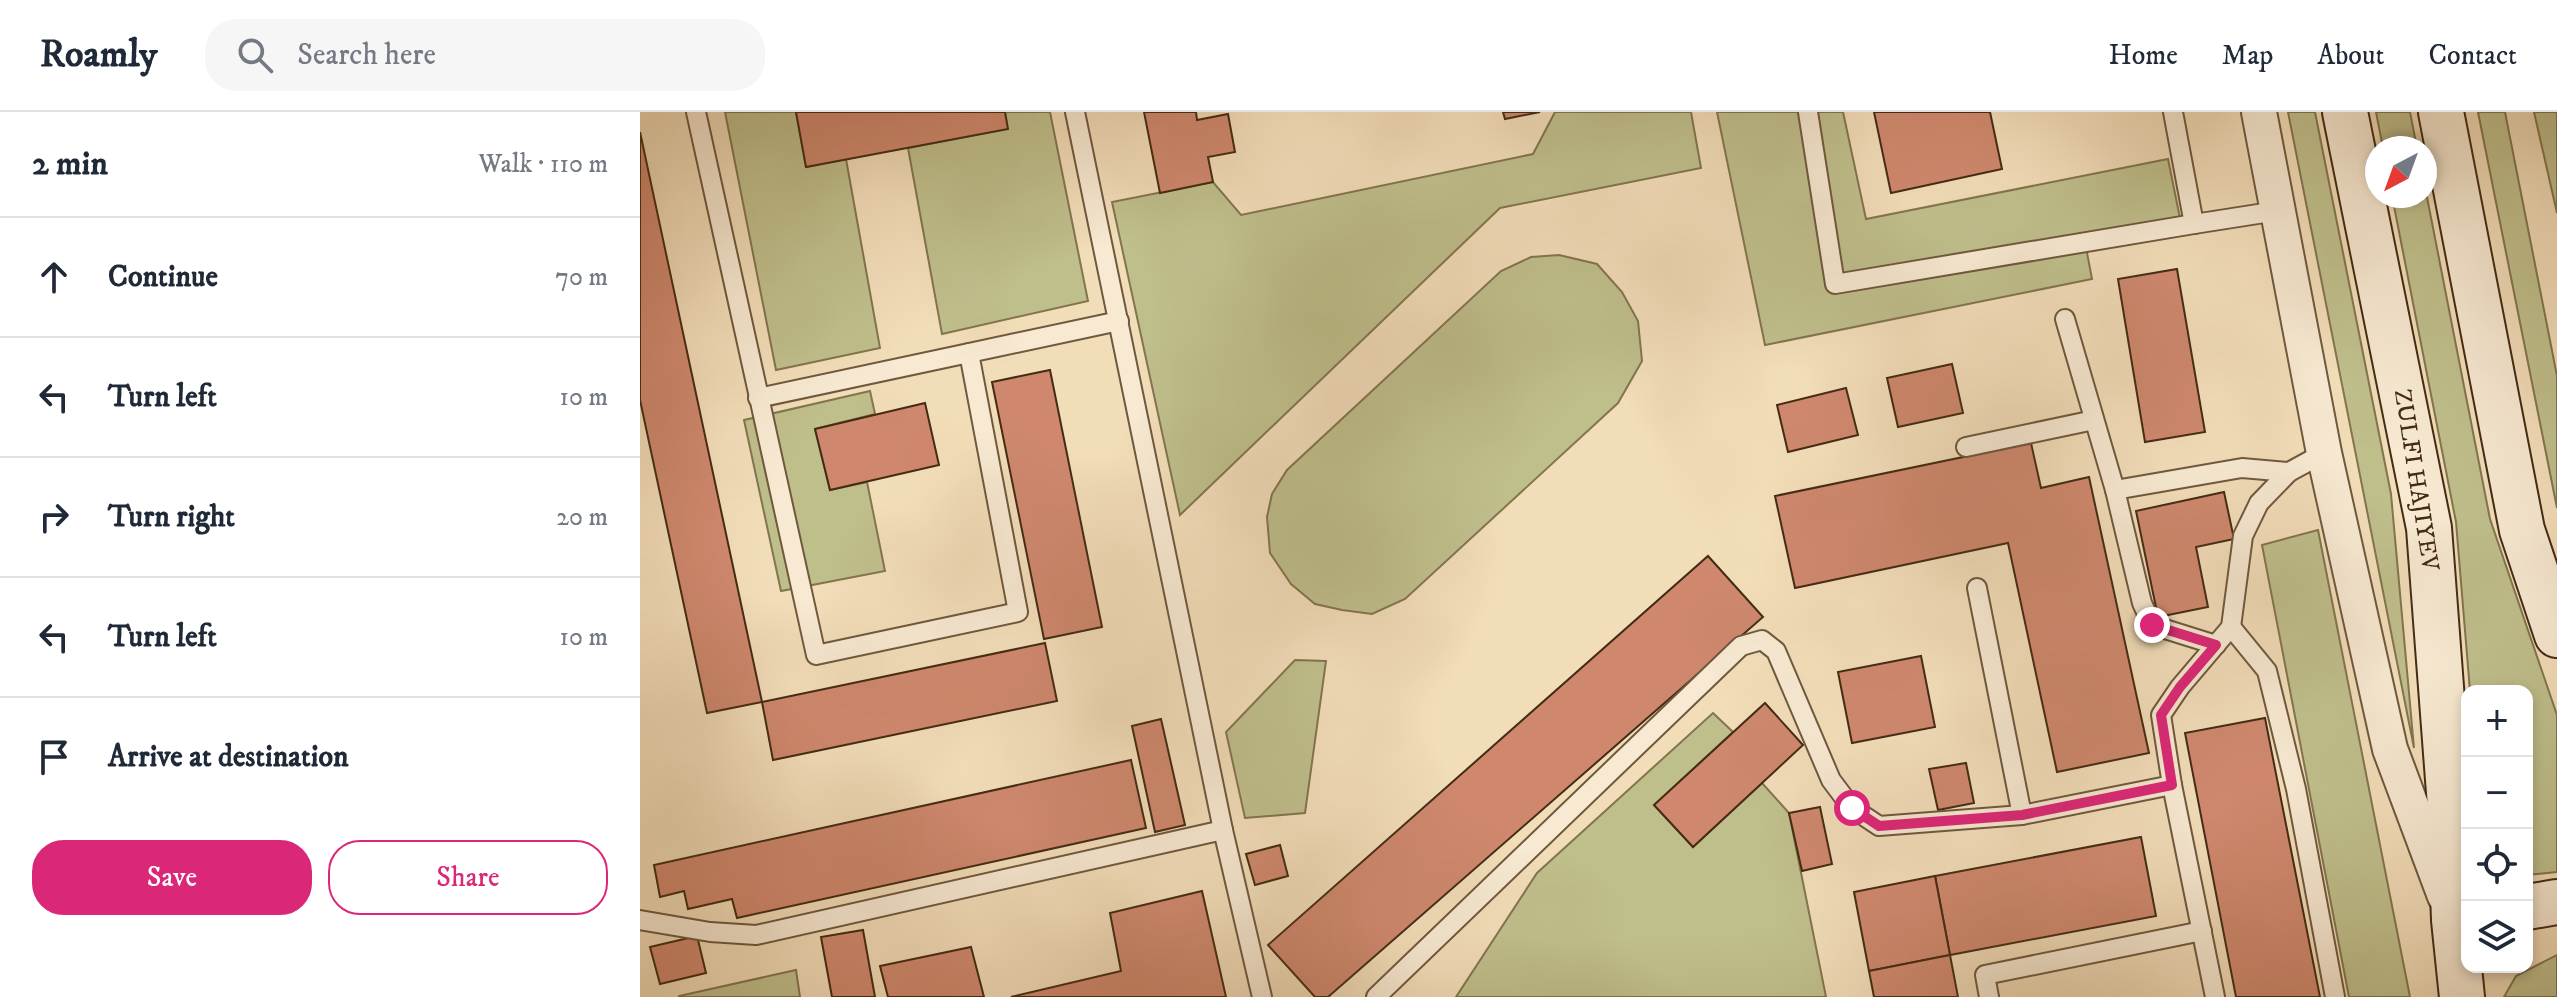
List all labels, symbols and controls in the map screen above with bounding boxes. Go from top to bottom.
search box [205,19,765,91]
text: Roamly [40,31,157,79]
icon: search [233,33,277,77]
text: Search here [297,37,436,74]
text: Home [2109,38,2178,73]
text: Map [2222,38,2273,73]
text: About [2317,38,2384,73]
text: Contact [2428,38,2517,73]
north arrow [2365,136,2437,208]
text: 2 min [32,143,108,185]
text: Walk · 110 m [478,148,608,181]
icon: ahead [32,255,76,299]
text: Continue [108,259,218,296]
text: 70 m [555,261,608,294]
icon: left [32,375,76,419]
text: Turn left [108,379,217,416]
text: 10 m [559,381,608,414]
street label: ZULFI HAJIYEV [2387,387,2445,574]
icon: right [32,495,76,539]
text: Turn right [108,499,235,536]
text: 20 m [556,501,608,534]
route end [2134,607,2170,643]
icon: left [32,615,76,659]
text: Turn left [108,619,217,656]
text: 10 m [559,621,608,654]
map controls [2461,685,2533,973]
button: + [2461,685,2533,757]
icon: arrive [32,735,76,779]
text: Arrive at destination [108,739,349,776]
button: − [2461,757,2533,829]
route start [1834,790,1870,826]
button: locate [2461,829,2533,901]
button: Save [32,840,312,915]
button: Share [328,840,608,915]
button: layers [2461,901,2533,973]

